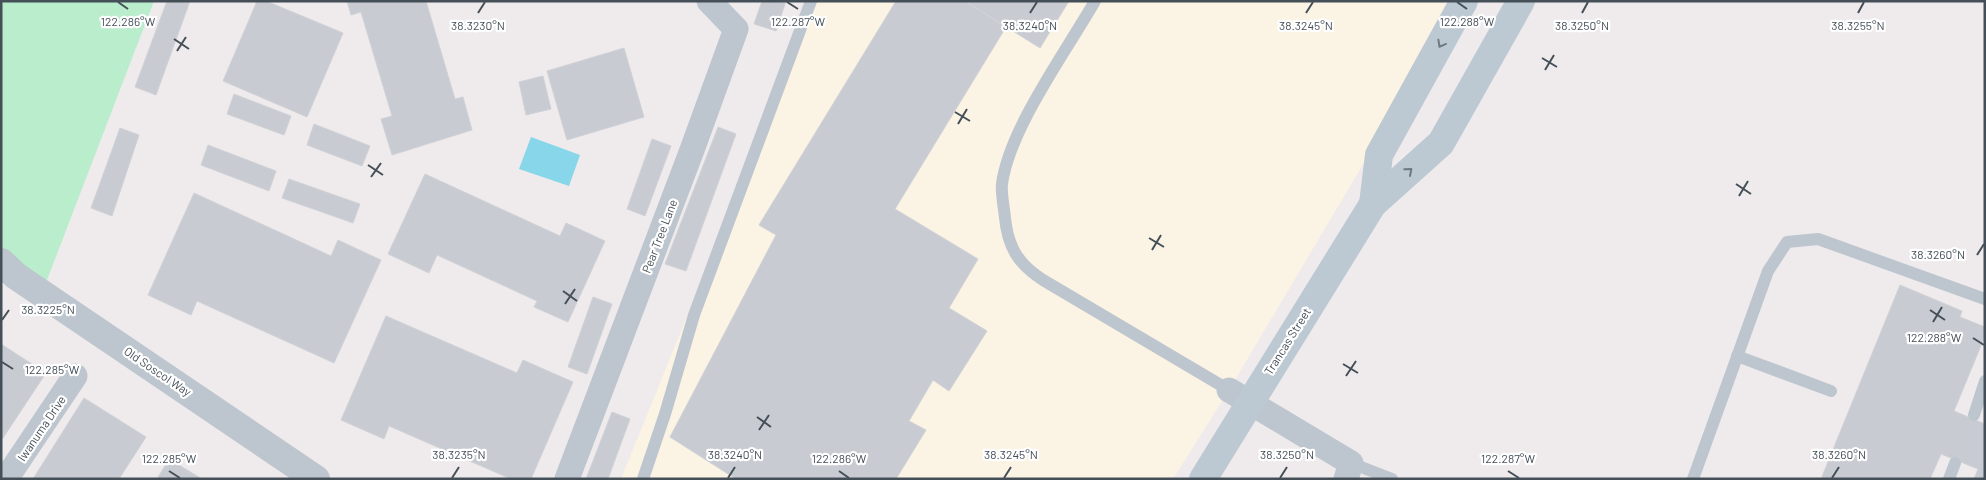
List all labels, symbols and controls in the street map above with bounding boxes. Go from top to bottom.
text: 122.286°W [101,14,156,28]
text: 122.287°W [771,14,825,28]
text: 122.288°W [1440,14,1495,28]
text: 38.3230°N [451,18,505,32]
text: 38.3240°N [1003,18,1057,32]
text: 38.3245°N [1279,18,1333,32]
text: 38.3250°N [1555,18,1609,32]
text: 38.3255°N [1831,18,1885,32]
one-way arrow [1437,39,1447,48]
one-way arrow [1404,168,1413,177]
street label: Pear Tree Lane [639,197,679,275]
text: 38.3260°N [1911,247,1965,261]
text: 38.3225°N [21,302,75,316]
street label: Trancas Street [1261,305,1313,377]
text: 122.288°W [1907,330,1962,344]
street label: Old Soscol Way [122,343,195,399]
text: 122.285°W [25,362,80,376]
street label: Iwanuma Drive [14,393,68,463]
text: 38.3235°N [432,447,486,461]
text: 38.3240°N [708,447,762,461]
text: 38.3245°N [984,447,1038,461]
text: 38.3250°N [1260,447,1314,461]
text: 38.3260°N [1812,447,1866,461]
text: 122.285°W [142,451,197,465]
text: 122.286°W [812,451,867,465]
text: 122.287°W [1481,451,1535,465]

